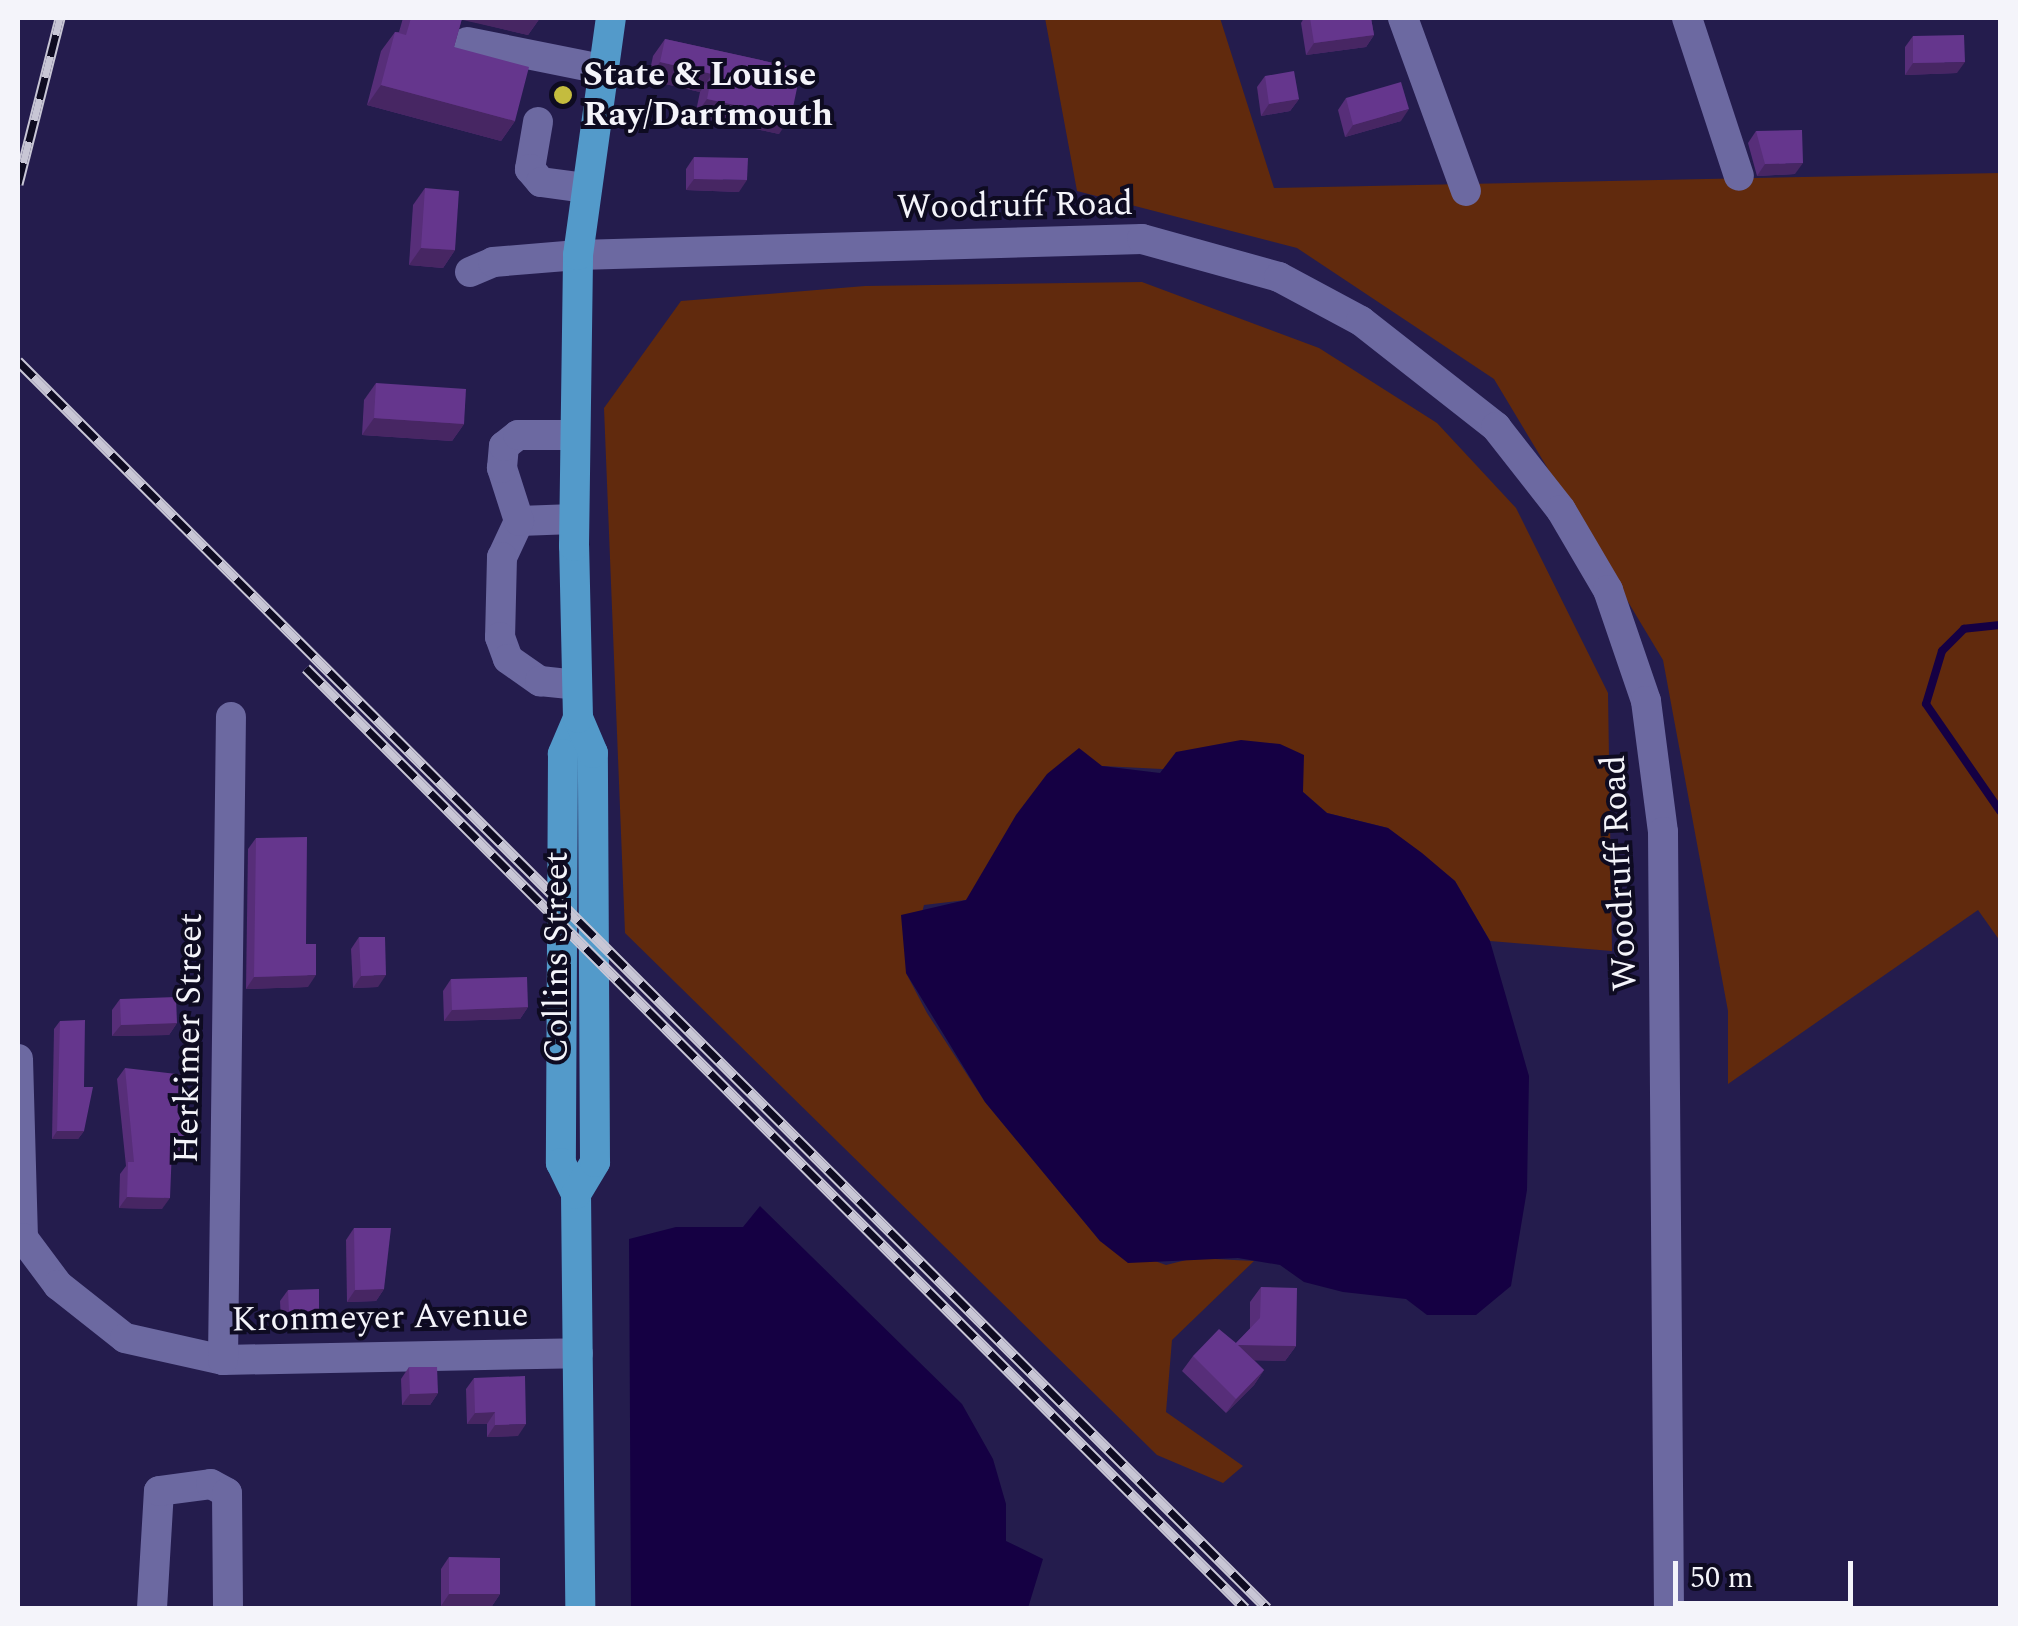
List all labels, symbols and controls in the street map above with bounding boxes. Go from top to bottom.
place label: State & Louise Ray/Dartmouth [583,54,833,136]
marker: State & Louise Ray/Dartmouth [552,84,574,106]
street label: Woodruff Road [896,183,1134,229]
street label: Woodruff Road [1593,754,1647,992]
street label: Collins Street [536,851,578,1063]
street label: Herkimer Street [166,912,212,1164]
street label: Kronmeyer Avenue [231,1294,529,1342]
scale bar [1678,1541,1858,1603]
text: 50 m [1690,1555,1753,1601]

